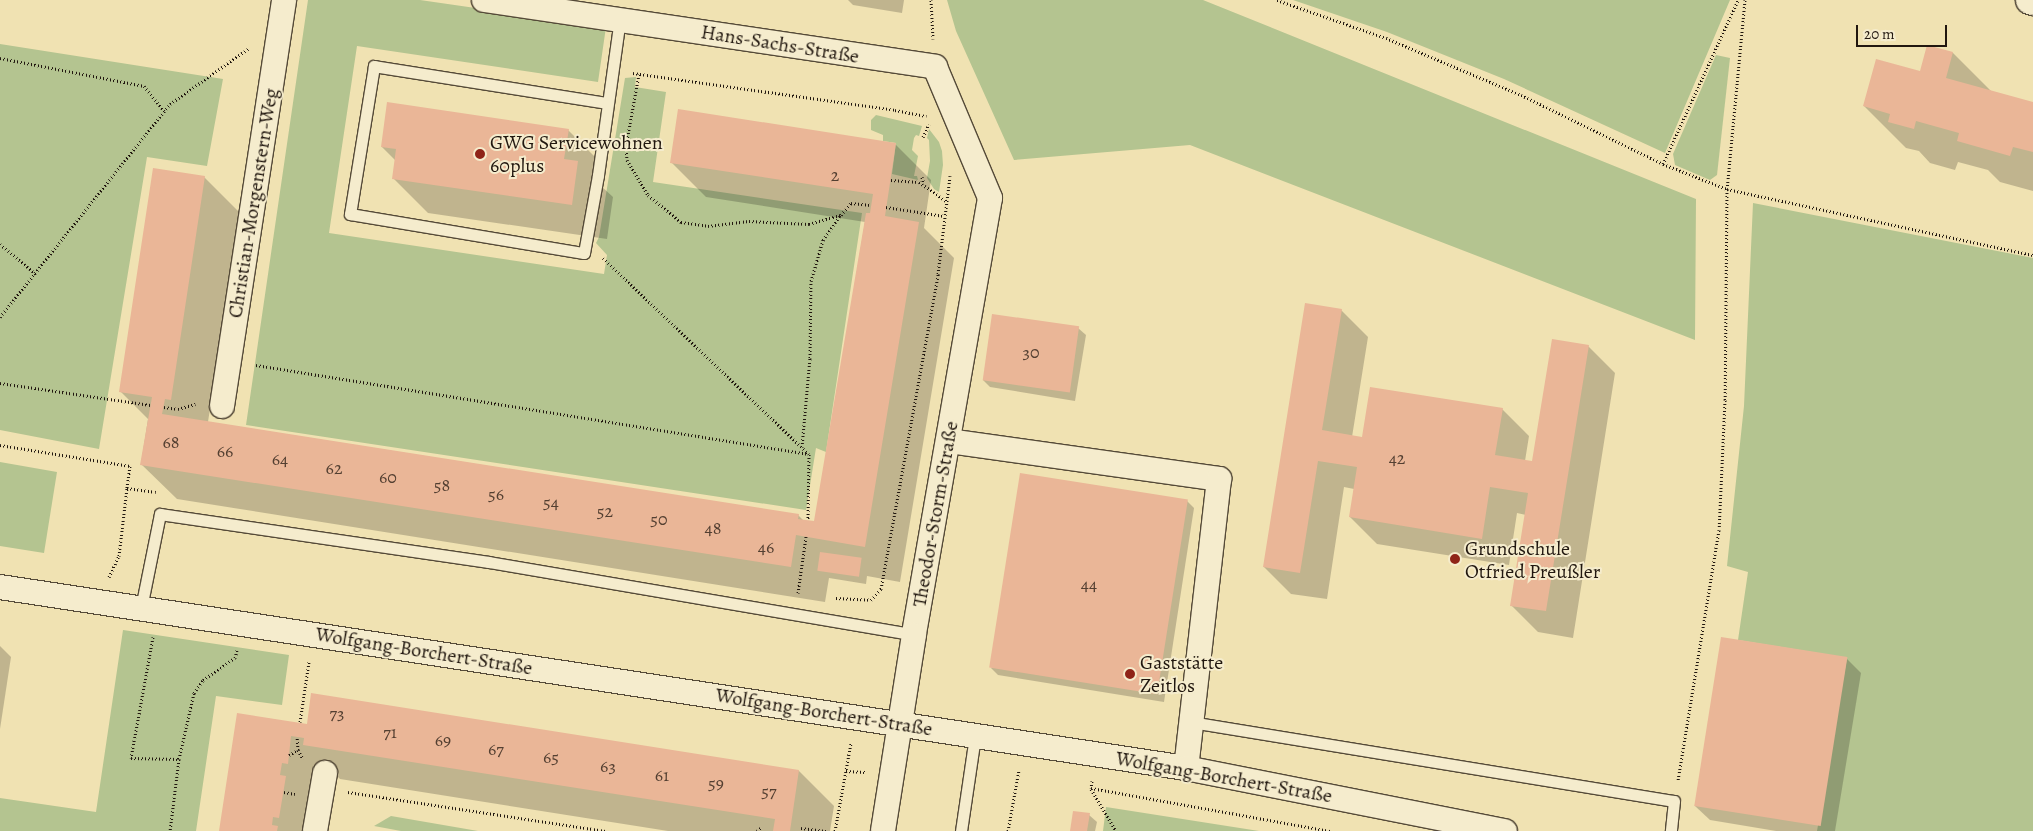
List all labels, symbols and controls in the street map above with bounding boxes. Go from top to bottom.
scale bar [1858,15,1949,47]
street label: Hans-Sachs-Straße [699,20,861,68]
text: 20 m [1864,24,1895,44]
street label: Christian-Morgenstern-Weg [223,86,283,320]
place label: GWG Servicewohnen 60plus [490,130,663,177]
marker: GWG Servicewohnen 60plus [474,148,486,160]
house number: 2 [831,164,839,186]
house number: 30 [1022,341,1040,363]
street label: Theodor-Storm-Straße [907,419,963,609]
house number: 68 [162,431,180,453]
house number: 66 [217,440,233,462]
house number: 42 [1389,447,1405,469]
house number: 64 [272,448,288,470]
house number: 62 [326,457,342,479]
house number: 60 [379,466,397,488]
house number: 58 [434,474,450,496]
house number: 56 [488,483,504,505]
house number: 54 [543,491,559,513]
house number: 52 [597,500,613,522]
house number: 50 [650,508,668,530]
house number: 48 [705,517,721,539]
house number: 46 [758,536,774,558]
place label: Grundschule Otfried Preußler [1465,536,1600,583]
marker: Grundschule Otfried Preußler [1449,553,1461,565]
house number: 44 [1081,573,1097,595]
street label: Wolfgang-Borchert-Straße [314,622,534,680]
place label: Gaststätte Zeitlos [1140,650,1223,697]
marker: Gaststätte Zeitlos [1124,668,1136,680]
street label: Wolfgang-Borchert-Straße [714,683,934,741]
house number: 73 [329,702,345,724]
house number: 71 [383,721,397,743]
house number: 69 [435,729,451,751]
house number: 67 [488,738,504,760]
house number: 65 [543,746,559,768]
street label: Wolfgang-Borchert-Straße [1114,746,1334,808]
house number: 63 [600,755,616,777]
house number: 61 [655,764,669,786]
house number: 59 [708,772,724,794]
house number: 57 [761,780,777,802]

